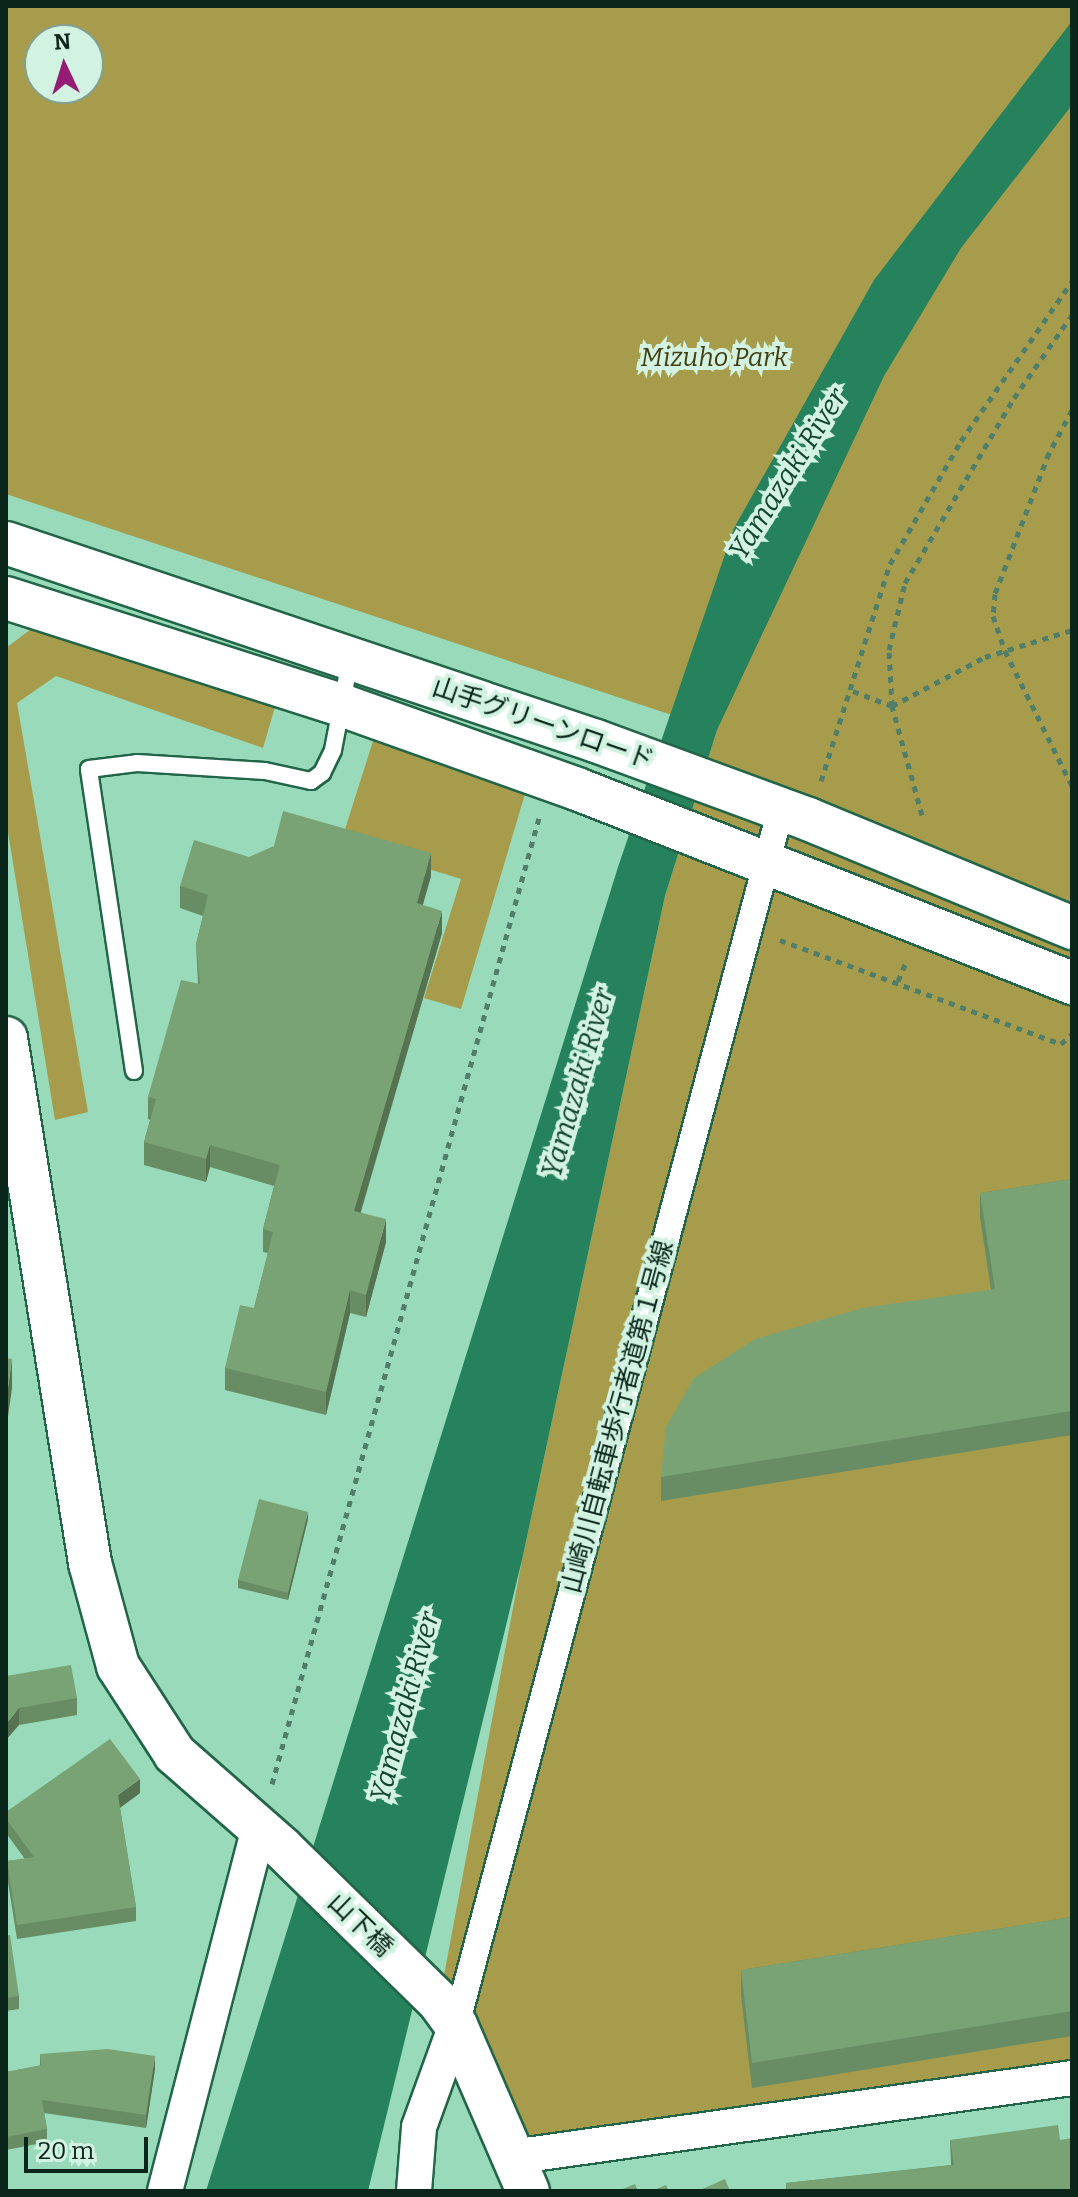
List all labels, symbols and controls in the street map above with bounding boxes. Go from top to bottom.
north arrow [24,24,104,104]
text: N [53,27,72,56]
park label: Mizuho Park [641,342,787,374]
water label: Yamazaki River [722,382,854,566]
street label: 山手グリーンロード [427,671,659,777]
water label: Yamazaki River [535,985,621,1181]
street label: 山崎川自転車歩行者道第１号線 [556,1237,680,1597]
water label: Yamazaki River [364,1608,446,1806]
street label: 山下橋 [321,1887,399,1963]
scale bar [28,2121,152,2171]
text: 20 m [38,2137,94,2165]

